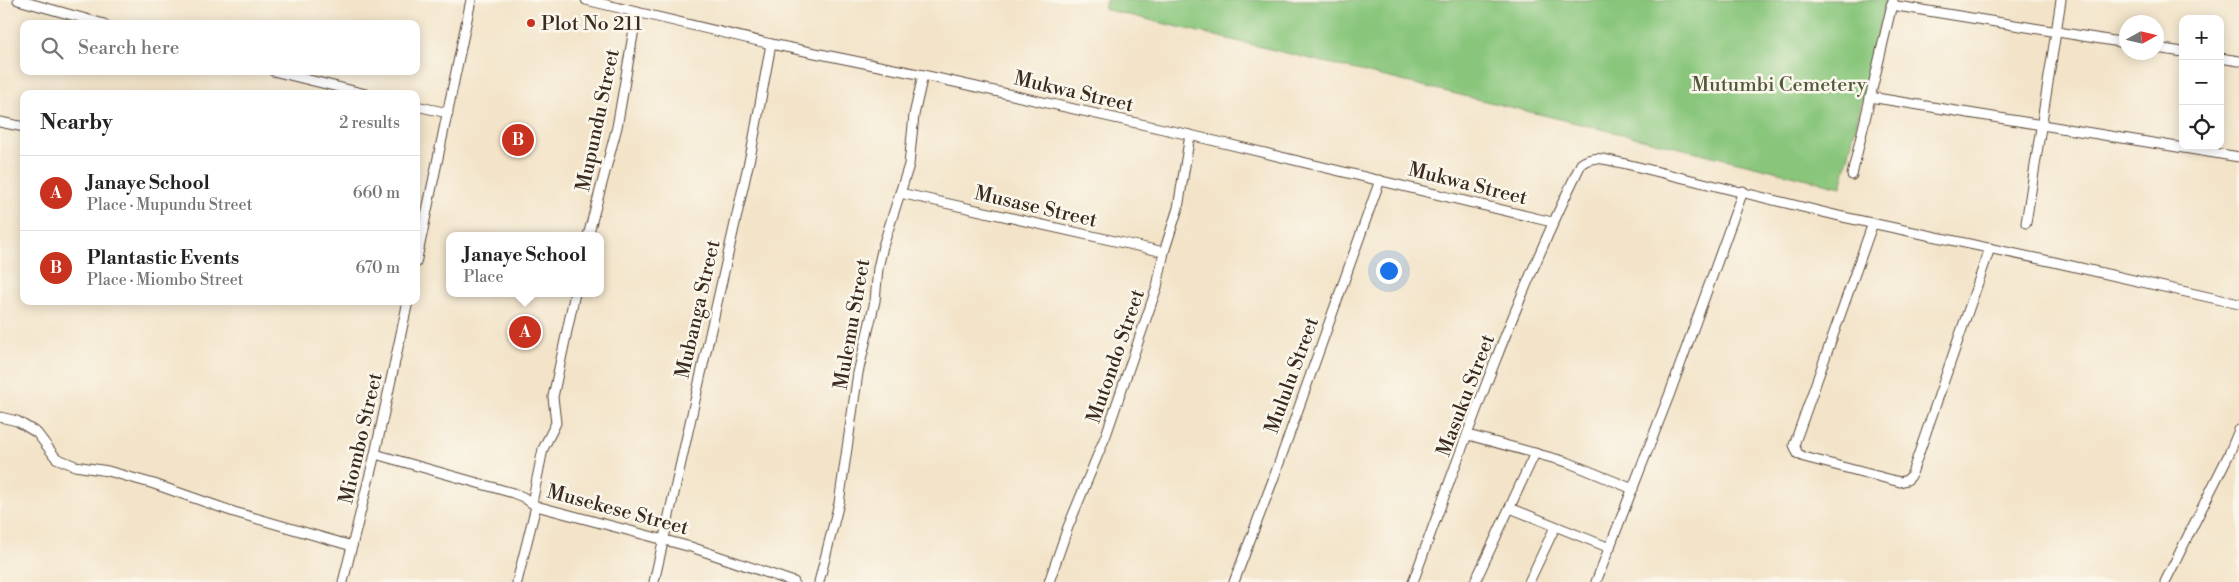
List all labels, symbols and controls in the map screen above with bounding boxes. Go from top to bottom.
place label: Plot No 211 [541,12,643,37]
north arrow [2119,15,2164,60]
map controls [2179,15,2224,150]
button: + [2179,15,2224,60]
marker: Plot No 211 [525,17,537,29]
search box [20,20,420,75]
icon: search [38,34,66,62]
text: Search here [78,36,179,60]
street label: Mupundu Street [571,47,626,194]
button: − [2179,60,2224,105]
street label: Mukwa Street [1011,67,1136,118]
park label: Mutumbi Cemetery [1692,73,1867,98]
button: locate [2179,105,2224,150]
text: Nearby [40,110,113,136]
text: 2 results [339,113,400,133]
pin: B [502,121,534,159]
street label: Mukwa Street [1405,158,1530,211]
text: Janaye School [87,171,210,195]
street label: Musase Street [972,181,1100,234]
text: A [50,183,62,203]
text: 660 m [353,183,400,203]
text: Place · Mupundu Street [87,195,252,215]
popup [446,232,604,297]
street label: Mubanga Street [670,238,727,381]
text: Janaye School [464,243,586,267]
text: Plantastic Events [87,246,239,270]
street label: Mulemu Street [829,257,876,392]
text: B [50,258,62,278]
text: 670 m [356,258,400,278]
your location [1376,258,1402,284]
text: Place [464,267,504,287]
text: Place · Miombo Street [87,270,243,290]
street label: Mutondo Street [1082,286,1151,427]
pin: A [509,313,541,351]
street label: Mululu Street [1260,314,1325,437]
street label: Masuku Street [1432,331,1501,460]
street label: Miombo Street [334,370,389,506]
street label: Musekese Street [544,480,691,541]

